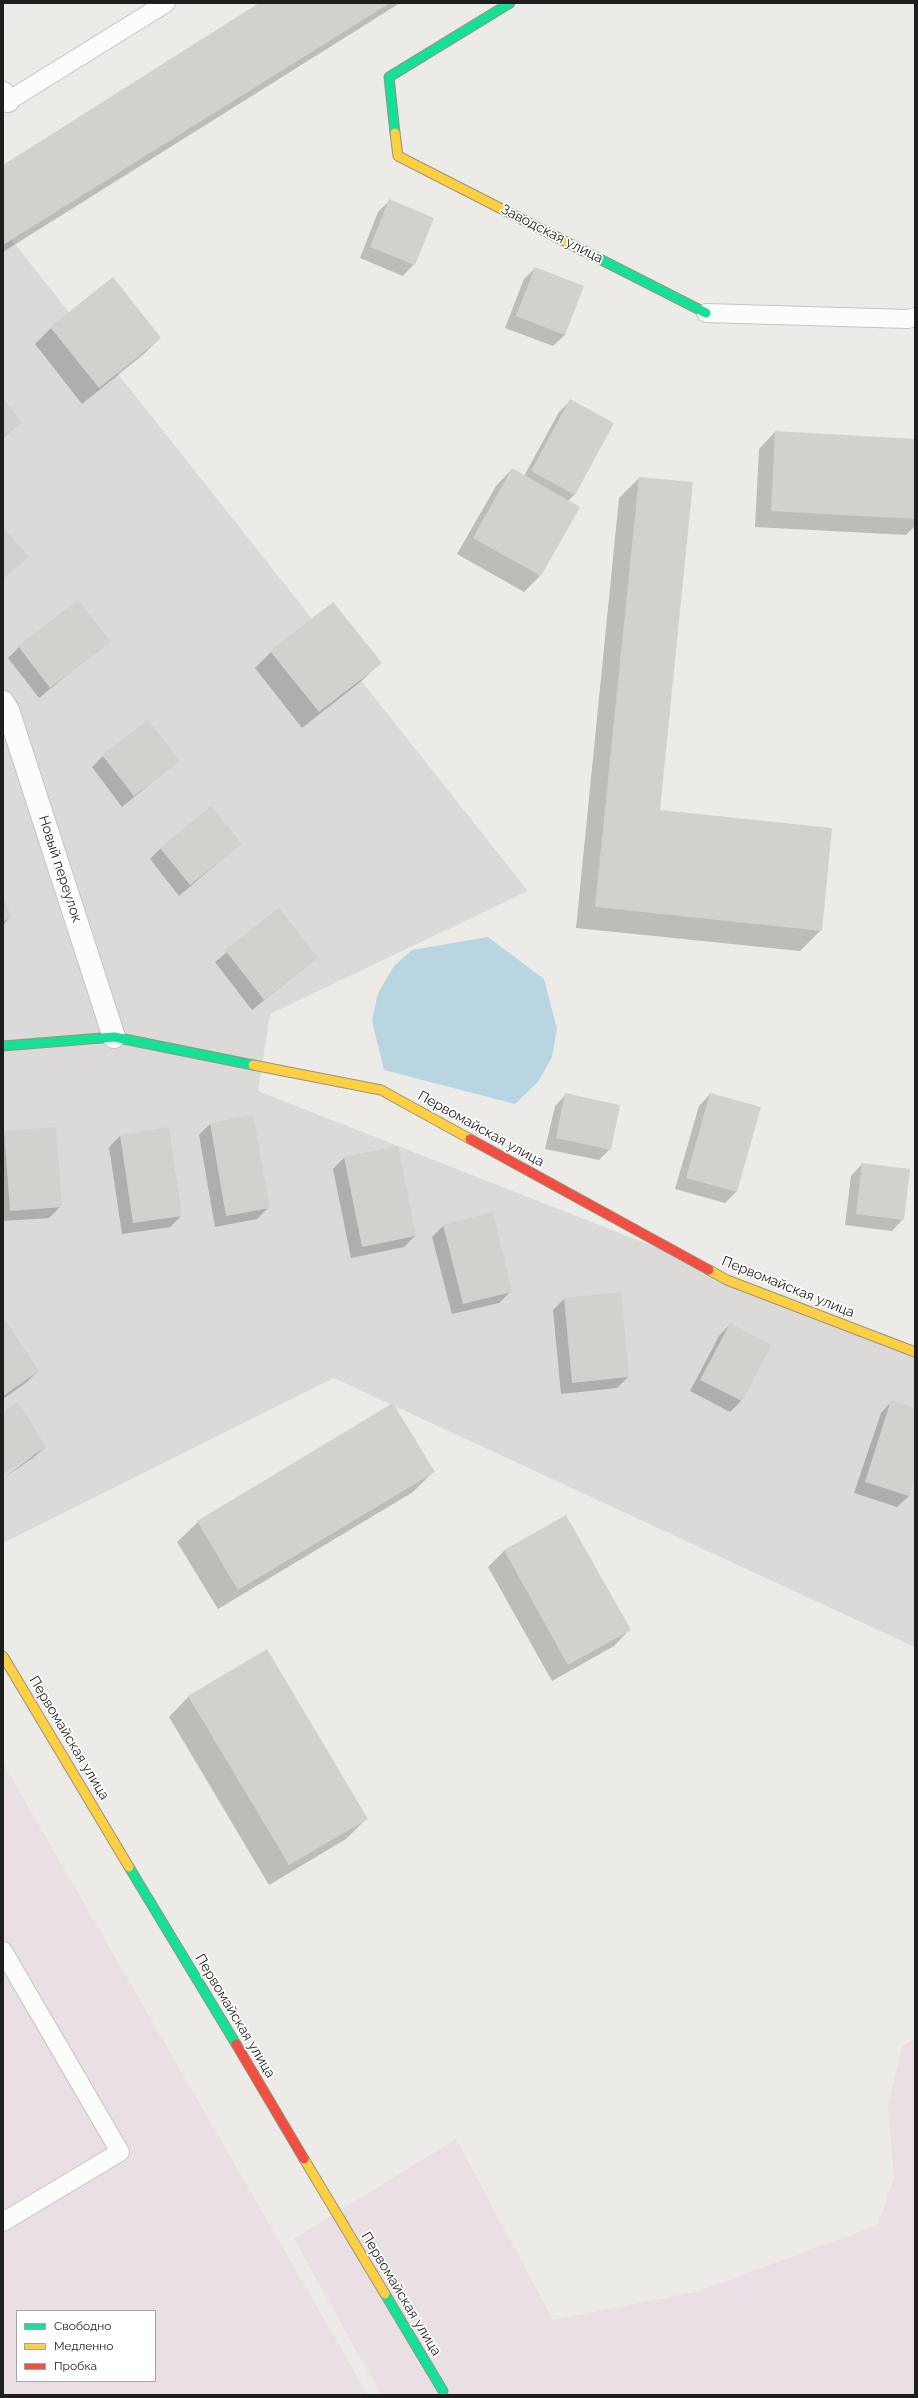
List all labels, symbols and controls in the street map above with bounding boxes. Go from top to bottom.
street label: Заводская улица [498,201,606,267]
street label: Новый переулок [35,813,85,925]
street label: Первомайская улица [415,1087,547,1171]
street label: Первомайская улица [719,1253,857,1321]
street label: Первомайская улица [25,1673,113,1803]
street label: Первомайская улица [191,1951,279,2081]
street label: Первомайская улица [357,2229,445,2359]
legend [16,2310,156,2382]
text: Свободно [54,2319,111,2333]
text: Медленно [54,2339,113,2353]
text: Пробка [54,2359,97,2373]

